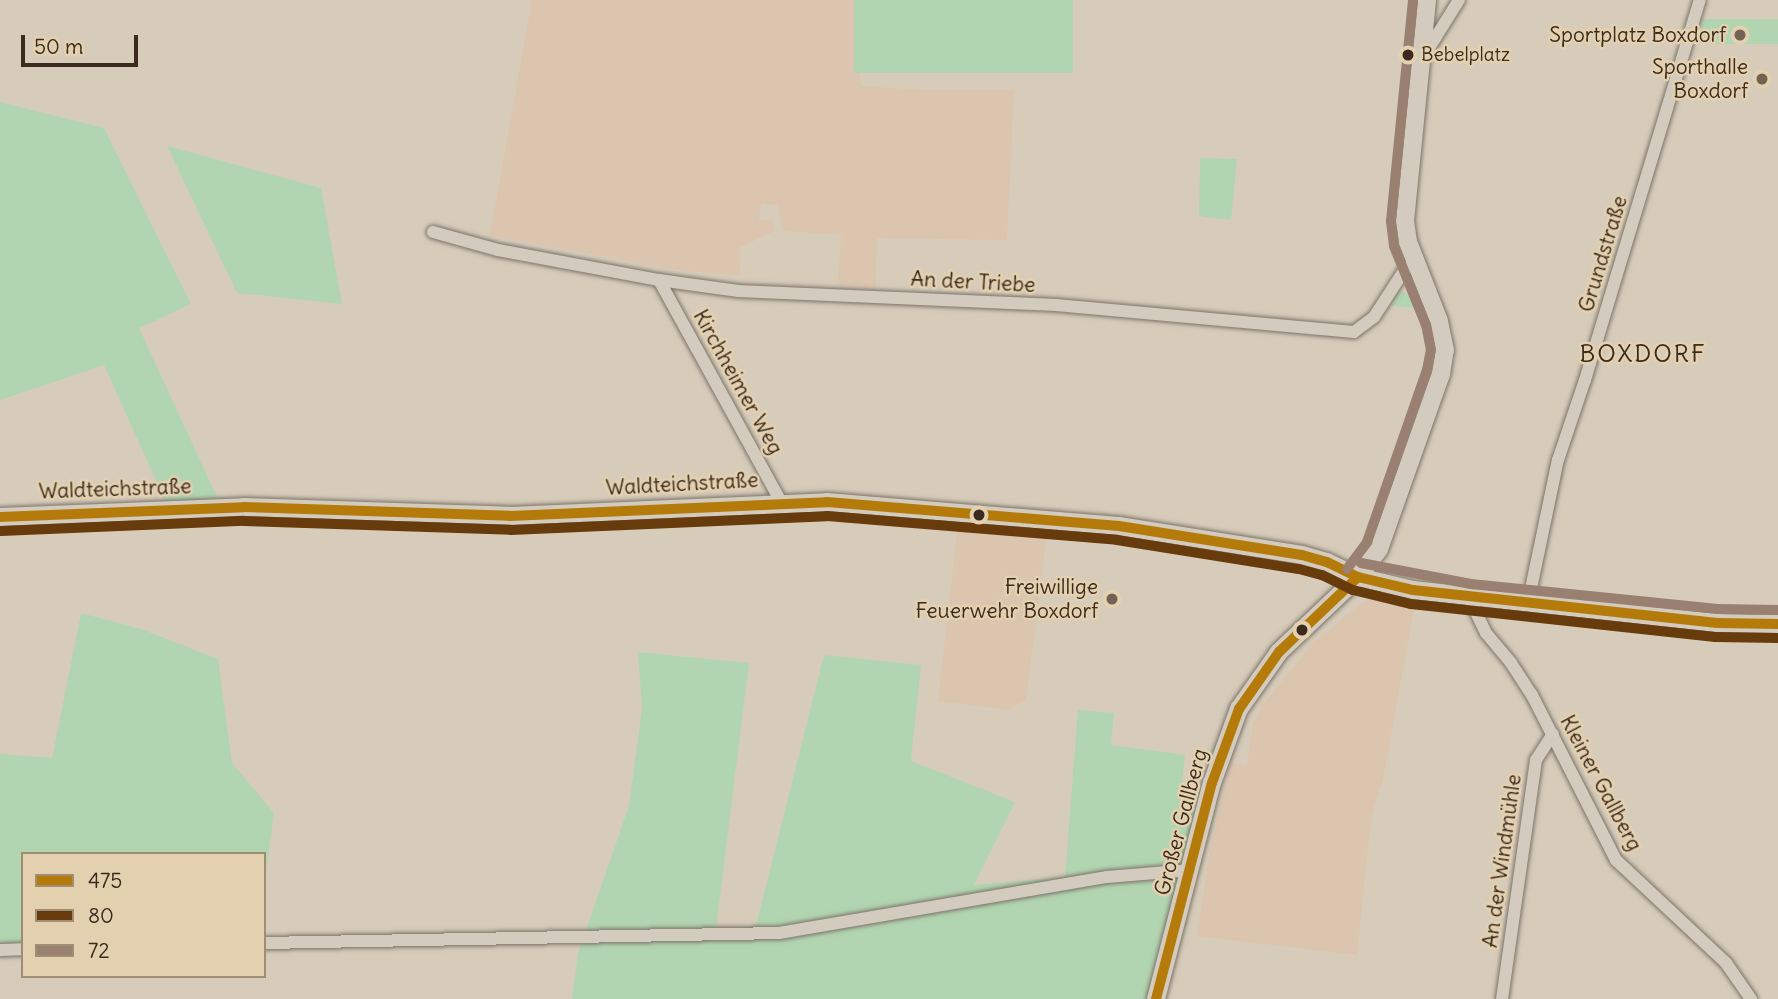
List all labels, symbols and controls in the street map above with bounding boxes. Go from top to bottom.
scale bar [24,21,142,65]
place label: Sportplatz Boxdorf [1549,22,1726,48]
marker: Sportplatz Boxdorf [1732,27,1748,43]
text: 50 m [34,33,83,60]
place label: Bebelplatz [1421,44,1510,66]
marker: Bebelplatz [1401,48,1415,62]
place label: Sporthalle Boxdorf [1652,54,1748,104]
marker: Sporthalle Boxdorf [1754,71,1770,87]
street label: Grundstraße [1573,193,1633,315]
street label: An der Triebe [910,266,1036,298]
street label: Kirchheimer Weg [688,305,788,459]
district label: BOXDORF [1580,340,1706,368]
street label: Waldteichstraße [605,467,759,501]
street label: Waldteichstraße [38,474,192,504]
unlabelled marker [972,508,986,522]
place label: Freiwillige Feuerwehr Boxdorf [916,574,1098,624]
marker: Freiwillige Feuerwehr Boxdorf [1104,591,1120,607]
unlabelled marker [1295,623,1309,637]
street label: Kleiner Gallberg [1555,711,1647,855]
street label: Großer Gallberg [1149,746,1213,898]
street label: An der Windmühle [1477,773,1527,949]
legend [21,852,266,978]
text: 475 [88,867,122,894]
text: 80 [88,902,114,929]
text: 72 [88,937,110,964]

